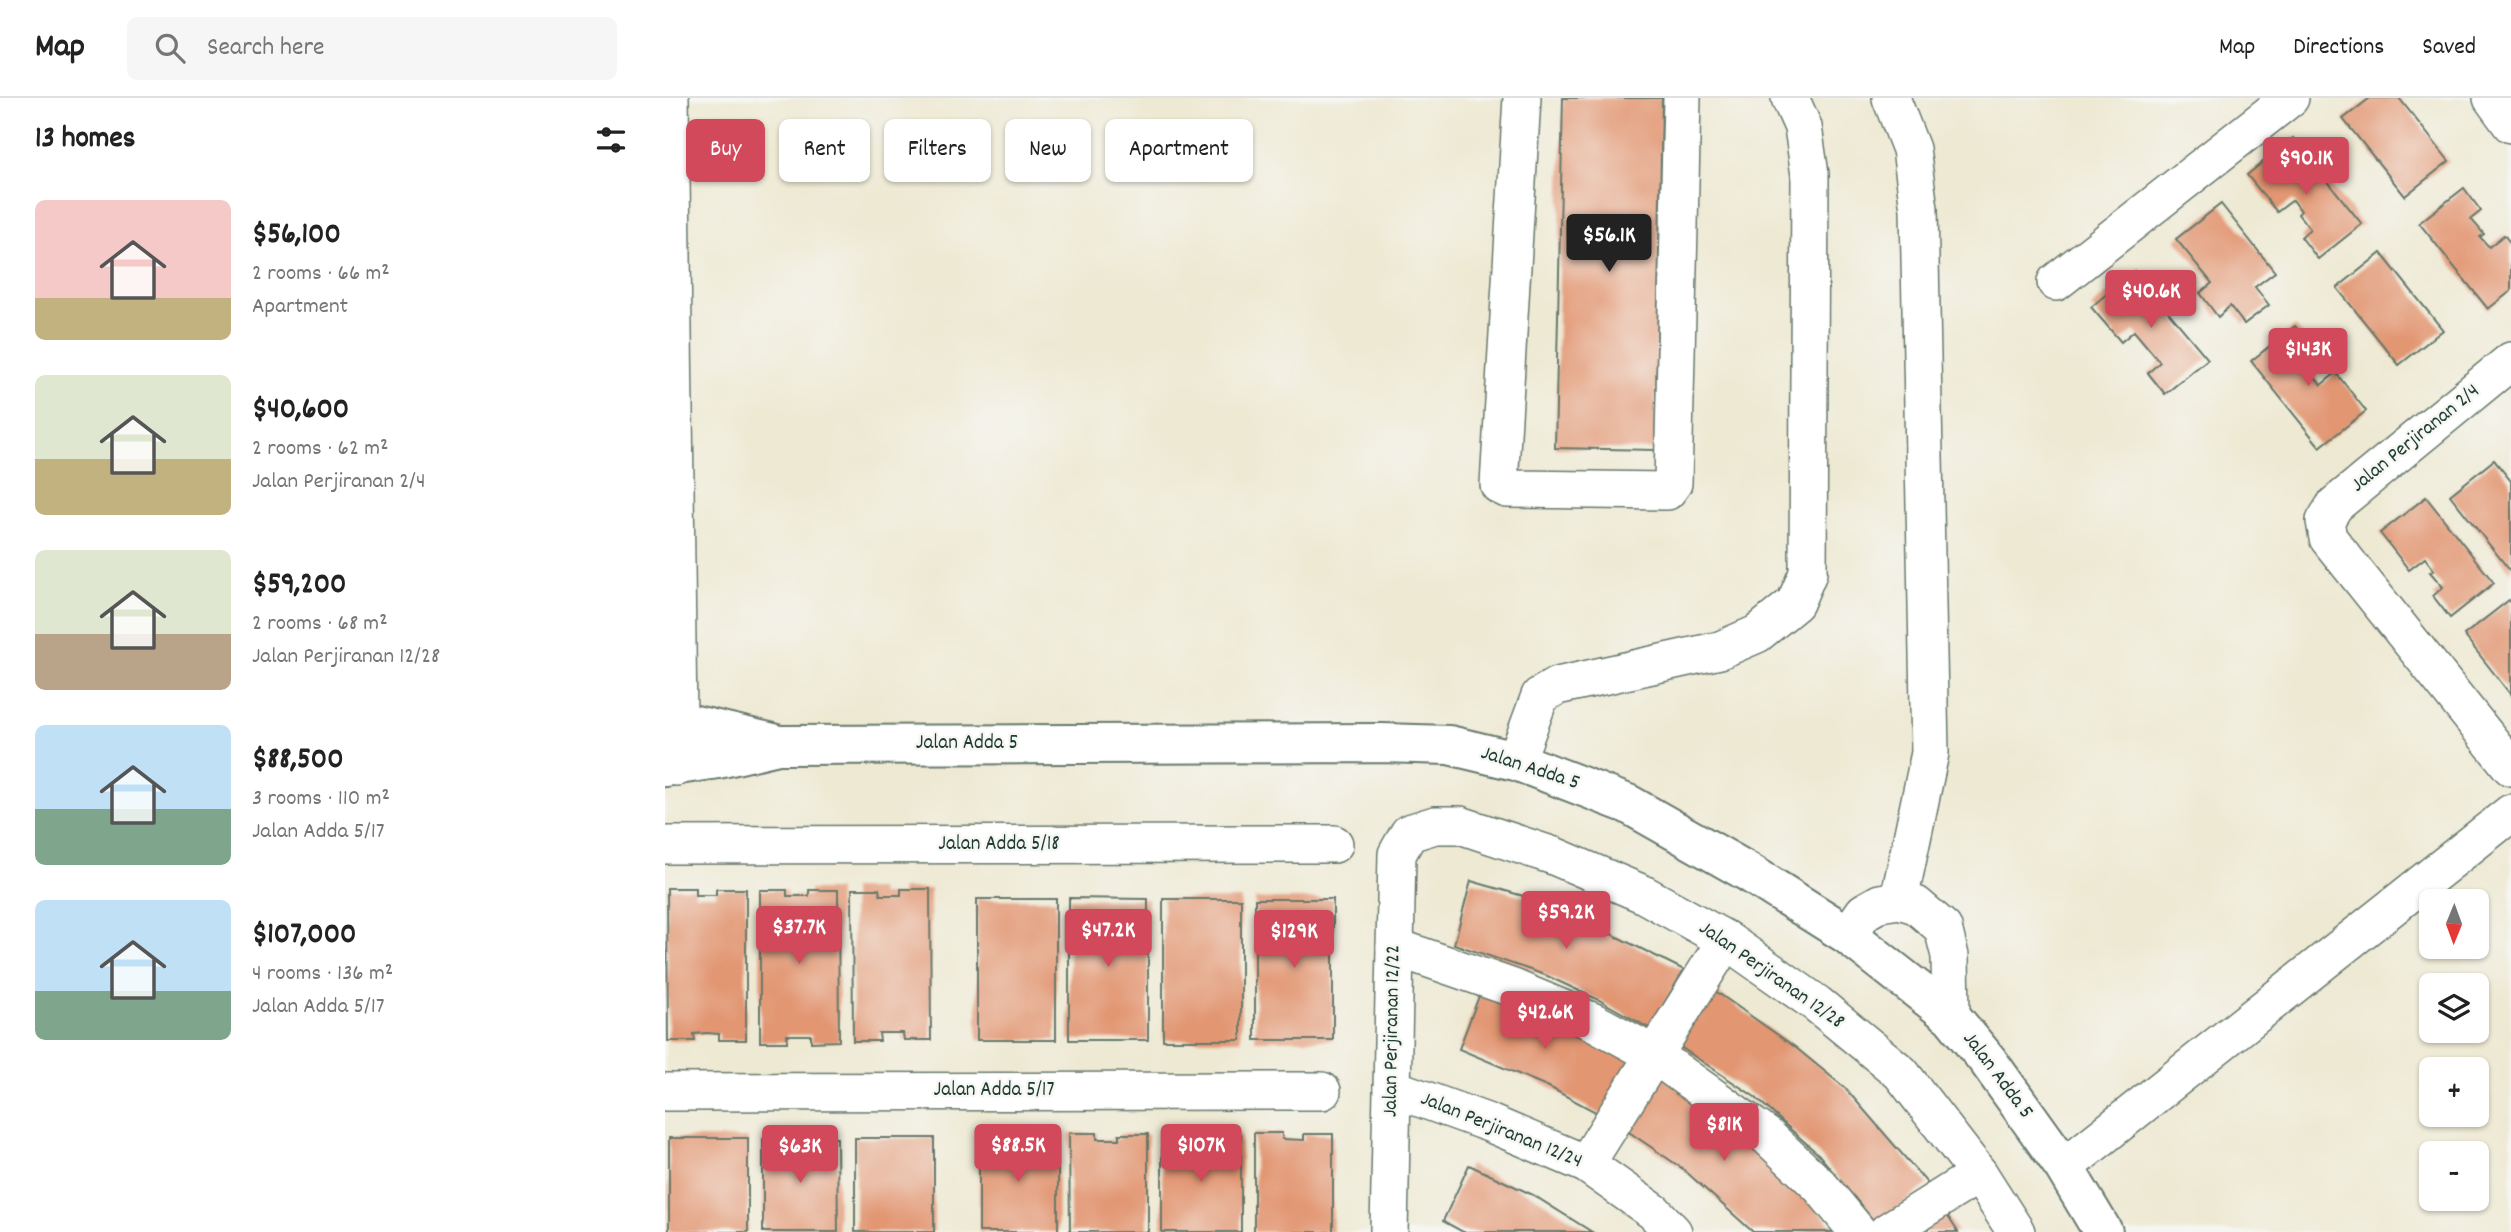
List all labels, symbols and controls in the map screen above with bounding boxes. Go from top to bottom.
search box [127,17,617,80]
text: Map [35,25,85,72]
icon: search [151,29,189,67]
text: Search here [207,30,325,67]
text: Map [2219,31,2255,65]
text: Directions [2293,31,2384,65]
text: Saved [2422,31,2476,65]
text: 13 homes [35,119,135,162]
chip: Buy [686,119,765,182]
chip: Rent [779,119,870,182]
chip: Filters [884,119,991,182]
chip: New [1005,119,1091,182]
chip: Apartment [1105,119,1253,182]
icon: filters [592,121,630,159]
pin: $90.1K [2249,138,2363,197]
text: $90.1K [2279,143,2333,176]
pin: $56.1K [1552,214,1666,274]
text: $56,100 [252,215,341,258]
text: $56.1K [1582,220,1636,253]
icon: home [91,228,175,312]
text: 2 rooms · 66 m² [252,258,390,291]
pin: $40.6K [2094,271,2208,330]
text: $40.6K [2121,276,2181,309]
text: Apartment [252,291,348,324]
pin: $143K [2259,328,2357,388]
text: $143K [2284,334,2332,367]
street label: Jalan Perjiranan 2/4 [2345,378,2487,500]
text: $40,600 [252,390,349,433]
icon: home [91,403,175,487]
text: 2 rooms · 62 m² [252,433,388,466]
text: Jalan Perjiranan 2/4 [252,466,425,499]
text: $59,200 [252,565,346,608]
icon: home [91,578,175,662]
text: 2 rooms · 68 m² [252,608,388,641]
text: Jalan Perjiranan 12/28 [252,641,440,674]
street label: Jalan Adda 5 [916,729,1018,759]
street label: Jalan Adda 5 [1477,739,1583,799]
text: $88,500 [252,740,344,783]
icon: home [91,753,175,837]
text: 3 rooms · 110 m² [252,783,390,816]
text: Jalan Adda 5/17 [252,816,385,849]
street label: Jalan Adda 5/18 [938,830,1060,860]
north arrow [2419,889,2489,959]
map controls [2419,889,2489,1211]
pin: $59.2K [1509,892,1623,951]
text: $59.2K [1537,897,1595,930]
pin: $37.7K [742,906,856,966]
pin: $47.2K [1051,910,1165,969]
pin: $129K [1245,910,1343,970]
text: $37.7K [772,912,826,945]
street label: Jalan Perjiranan 12/28 [1692,914,1850,1038]
text: $107,000 [252,915,356,958]
text: $47.2K [1081,915,1135,948]
text: $129K [1270,916,1318,949]
icon: home [91,928,175,1012]
street label: Jalan Perjiranan 12/22 [1376,944,1410,1118]
text: 4 rooms · 136 m² [252,958,393,991]
button: layers [2419,973,2489,1043]
text: Jalan Adda 5/17 [252,991,385,1024]
pin: $42.6K [1488,992,1602,1051]
text: $42.6K [1517,997,1573,1030]
street label: Jalan Adda 5 [1954,1026,2040,1126]
button: + [2419,1057,2489,1127]
street label: Jalan Adda 5/17 [933,1076,1055,1106]
street label: Jalan Perjiranan 12/24 [1416,1085,1586,1177]
pin: $81K [1683,1104,1765,1163]
text: $81K [1706,1109,1742,1142]
pin: $88.5K [961,1124,1075,1184]
pin: $107K [1152,1124,1250,1184]
pin: $63K [759,1126,841,1185]
text: $88.5K [990,1130,1046,1163]
text: $107K [1177,1130,1225,1163]
text: $63K [778,1131,822,1164]
button: − [2419,1141,2489,1211]

